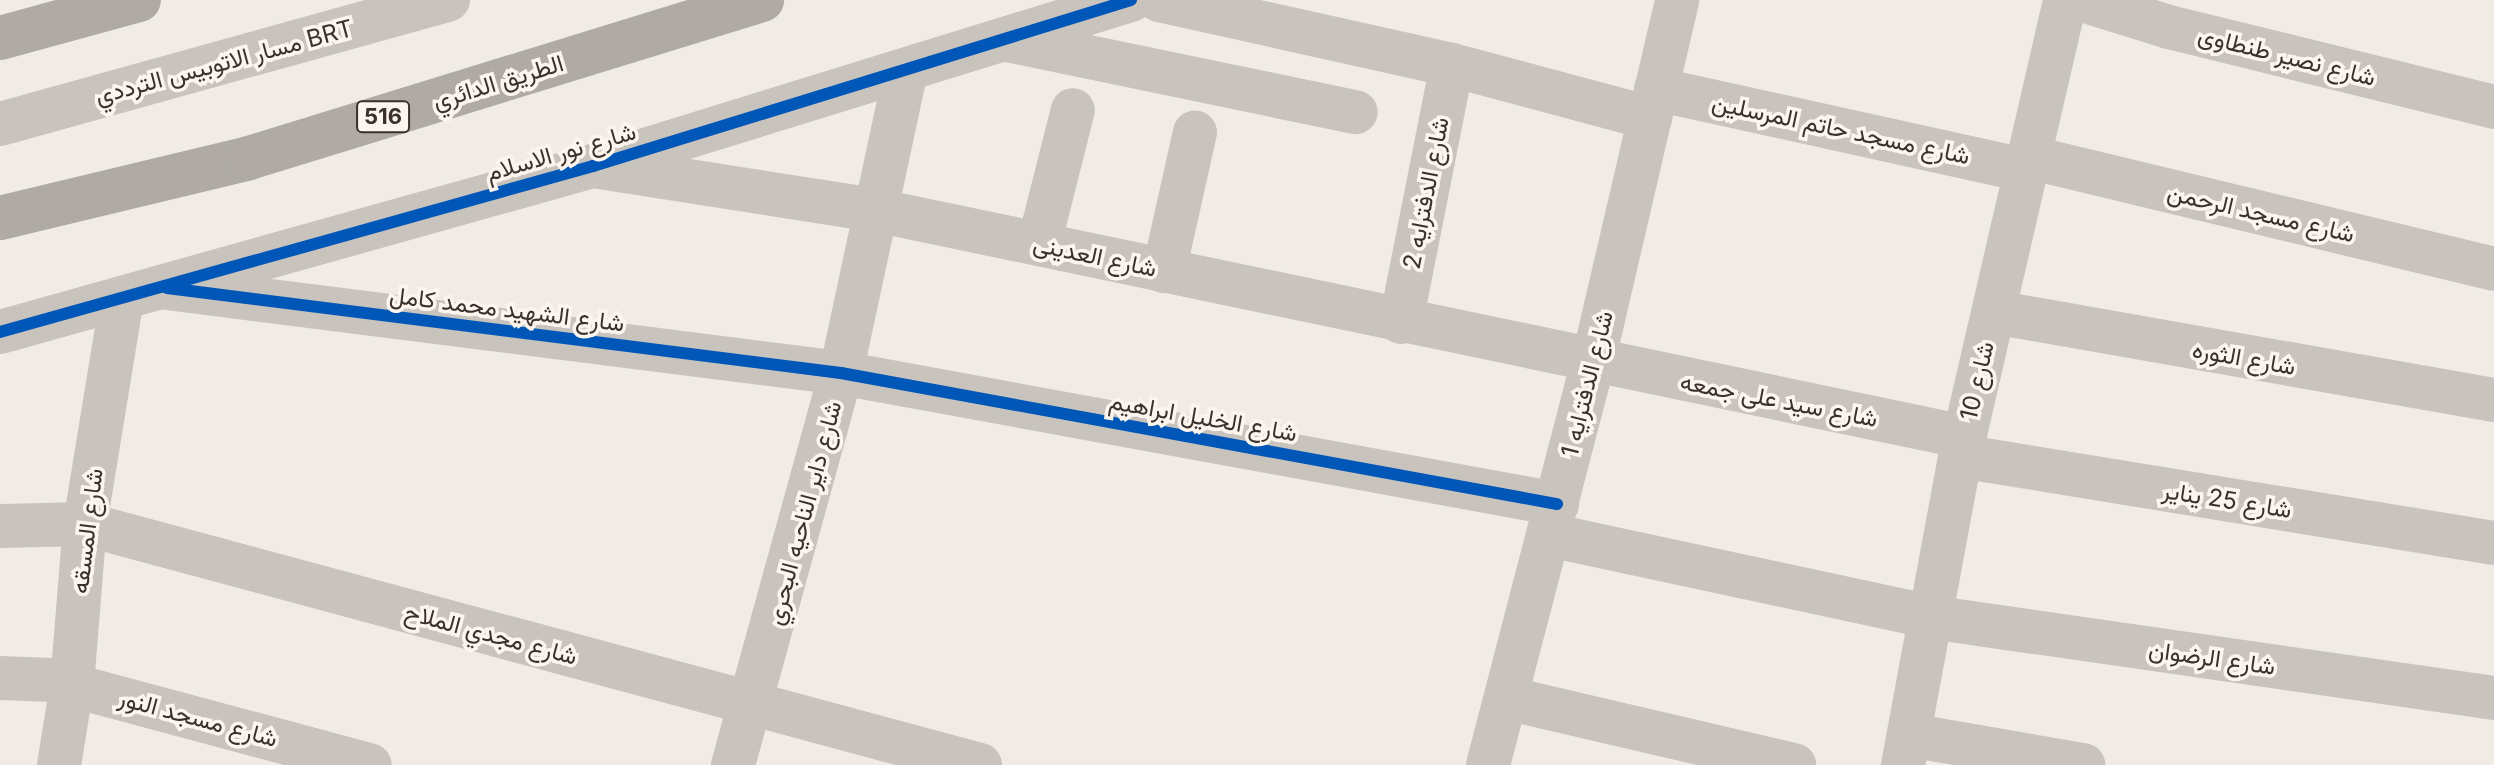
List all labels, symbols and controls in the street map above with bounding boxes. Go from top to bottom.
street label: مسار الاتوبيس الترددي BRT [92,14,356,110]
street label: شارع نصير طنطاوى [2195,20,2379,92]
street label: الطريق الدائري [429,48,567,116]
street label: شارع مسجد حاتم المرسلين [1710,88,1972,170]
road number: 516 [355,99,411,135]
street label: شارع الدفترايه 2 [1397,115,1455,271]
street label: شارع نور الاسلام [483,117,639,187]
street label: شارع مسجد الرحمن [2165,177,2357,249]
street label: شارع العدينى [1031,229,1159,283]
street label: شارع الشهيد محمد كامل [388,280,626,338]
street label: شارع الدفترايه 1 [1555,308,1619,460]
street label: شارع الثوره [2190,335,2298,381]
street label: شارع 10 [1954,339,2000,423]
street label: شارع سيد على جمعه [1678,367,1880,433]
street label: شارع الخليل ابراهيم [1107,386,1299,448]
street label: شارع داير الناحيه البحري [760,398,848,628]
street label: شارع المسقه [65,467,109,595]
street label: شارع 25 يناير [2160,476,2294,524]
street label: شارع مجدي الملاح [402,597,580,671]
street label: شارع الرضوان [2147,635,2277,681]
street label: شارع مسجد النور [115,683,281,753]

